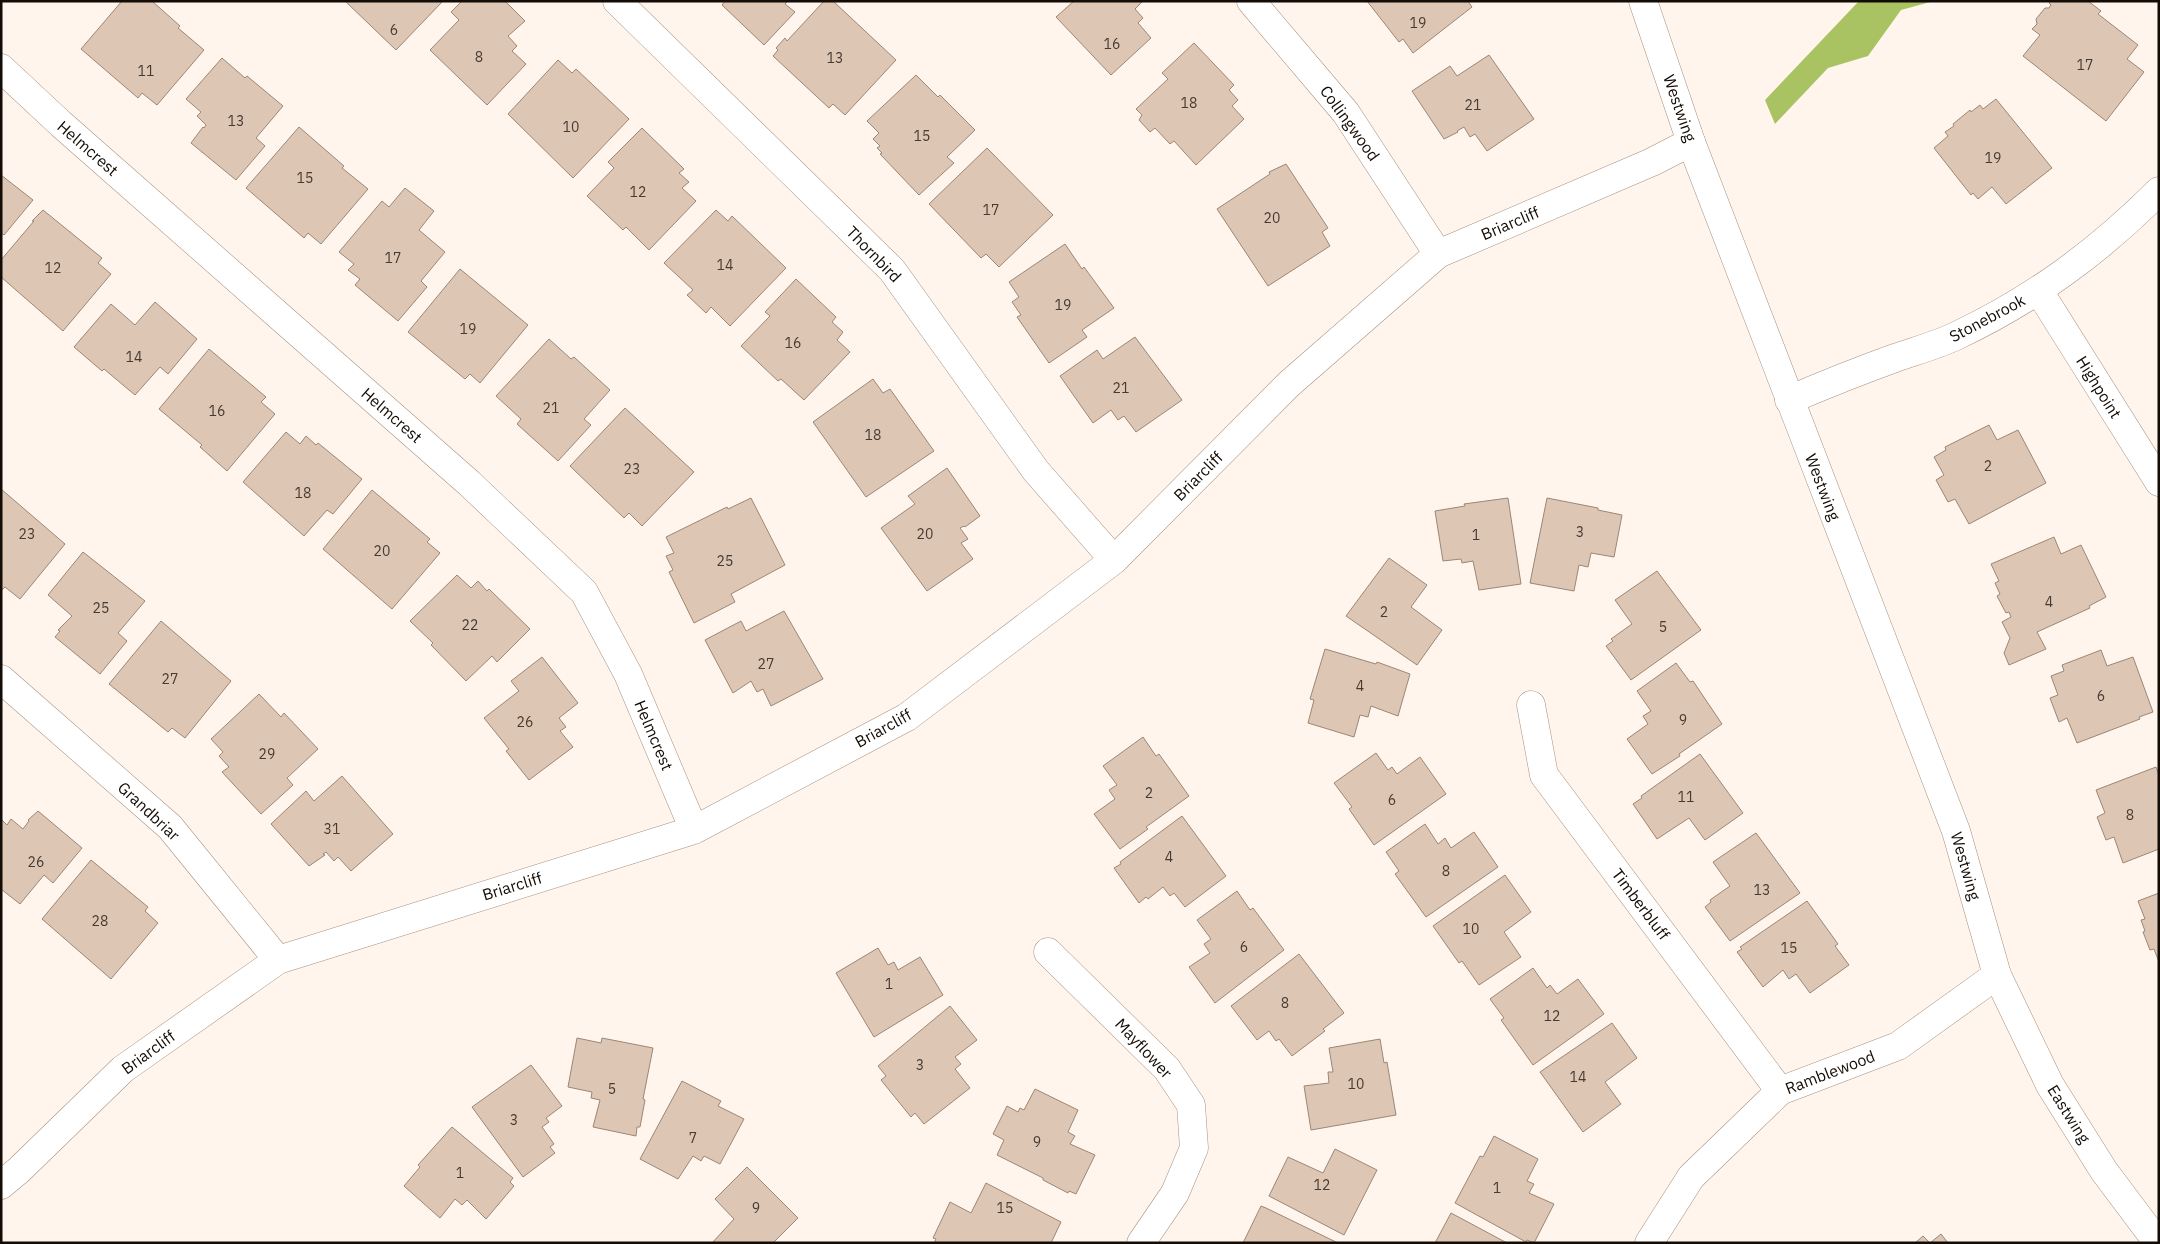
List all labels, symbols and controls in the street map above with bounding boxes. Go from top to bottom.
house number: 19 [1410,14,1426,32]
house number: 6 [390,21,398,39]
house number: 16 [1104,35,1120,53]
house number: 8 [475,48,483,66]
house number: 13 [827,49,843,67]
house number: 17 [2077,56,2093,74]
house number: 11 [138,62,154,80]
street label: Westwing [1659,72,1701,145]
street label: Collingwood [1316,81,1384,165]
house number: 18 [1181,94,1197,112]
house number: 21 [1465,96,1481,114]
house number: 13 [228,112,244,130]
street label: Helmcrest [53,116,123,180]
house number: 10 [563,118,579,136]
house number: 15 [914,127,930,145]
house number: 19 [1985,149,2001,167]
house number: 15 [297,169,313,187]
house number: 12 [630,183,646,201]
house number: 17 [983,201,999,219]
street label: Briarcliff [1478,202,1542,244]
house number: 20 [1264,209,1280,227]
street label: Thornbird [842,222,906,286]
house number: 17 [385,249,401,267]
house number: 14 [717,256,733,274]
house number: 12 [45,259,61,277]
street label: Stonebrook [1946,289,2029,346]
house number: 19 [1055,296,1071,314]
house number: 19 [460,320,476,338]
house number: 16 [785,334,801,352]
house number: 14 [126,348,142,366]
street label: Highpoint [2072,352,2126,422]
house number: 21 [1113,379,1129,397]
street label: Helmcrest [357,383,427,447]
house number: 21 [543,399,559,417]
house number: 16 [209,402,225,420]
house number: 18 [865,426,881,444]
street label: Briarcliff [1169,447,1227,505]
street label: Westwing [1801,451,1845,524]
house number: 2 [1984,457,1992,475]
house number: 23 [624,460,640,478]
house number: 18 [295,484,311,502]
house number: 3 [1576,523,1584,541]
house number: 23 [19,525,35,543]
house number: 20 [917,525,933,543]
house number: 1 [1472,526,1480,544]
house number: 20 [374,542,390,560]
house number: 25 [717,552,733,570]
house number: 4 [2045,593,2053,611]
house number: 25 [93,599,109,617]
house number: 2 [1380,603,1388,621]
house number: 22 [462,616,478,634]
house number: 5 [1659,618,1667,636]
house number: 27 [758,655,774,673]
house number: 27 [162,670,178,688]
house number: 4 [1356,677,1364,695]
house number: 6 [2097,687,2105,705]
street label: Helmcrest [630,697,678,773]
street label: Briarcliff [851,704,915,752]
house number: 9 [1679,711,1687,729]
house number: 26 [517,713,533,731]
house number: 29 [259,745,275,763]
street label: Grandbriar [114,777,184,845]
house number: 2 [1145,784,1153,802]
house number: 11 [1678,788,1694,806]
house number: 6 [1388,791,1396,809]
house number: 8 [2126,806,2134,824]
house number: 31 [324,820,340,838]
street label: Westwing [1947,830,1985,903]
house number: 4 [1165,848,1173,866]
house number: 26 [28,853,44,871]
house number: 8 [1442,862,1450,880]
street label: Timberbluff [1608,864,1674,944]
street label: Briarcliff [480,867,544,905]
house number: 13 [1754,881,1770,899]
house number: 28 [92,912,108,930]
house number: 10 [1463,920,1479,938]
house number: 6 [1240,938,1248,956]
house number: 15 [1781,939,1797,957]
house number: 1 [885,975,893,993]
house number: 8 [1281,994,1289,1012]
house number: 12 [1544,1007,1560,1025]
street label: Mayflower [1111,1014,1177,1082]
street label: Briarcliff [117,1026,179,1078]
street label: Ramblewood [1782,1046,1878,1098]
house number: 3 [916,1056,924,1074]
house number: 14 [1570,1068,1586,1086]
house number: 10 [1348,1075,1364,1093]
house number: 5 [608,1080,616,1098]
street label: Eastwing [2043,1081,2095,1147]
house number: 3 [510,1111,518,1129]
house number: 7 [689,1129,697,1147]
house number: 9 [1033,1133,1041,1151]
house number: 1 [456,1164,464,1182]
house number: 12 [1314,1176,1330,1194]
house number: 1 [1493,1179,1501,1197]
house number: 9 [752,1199,760,1217]
house number: 15 [997,1199,1013,1217]

